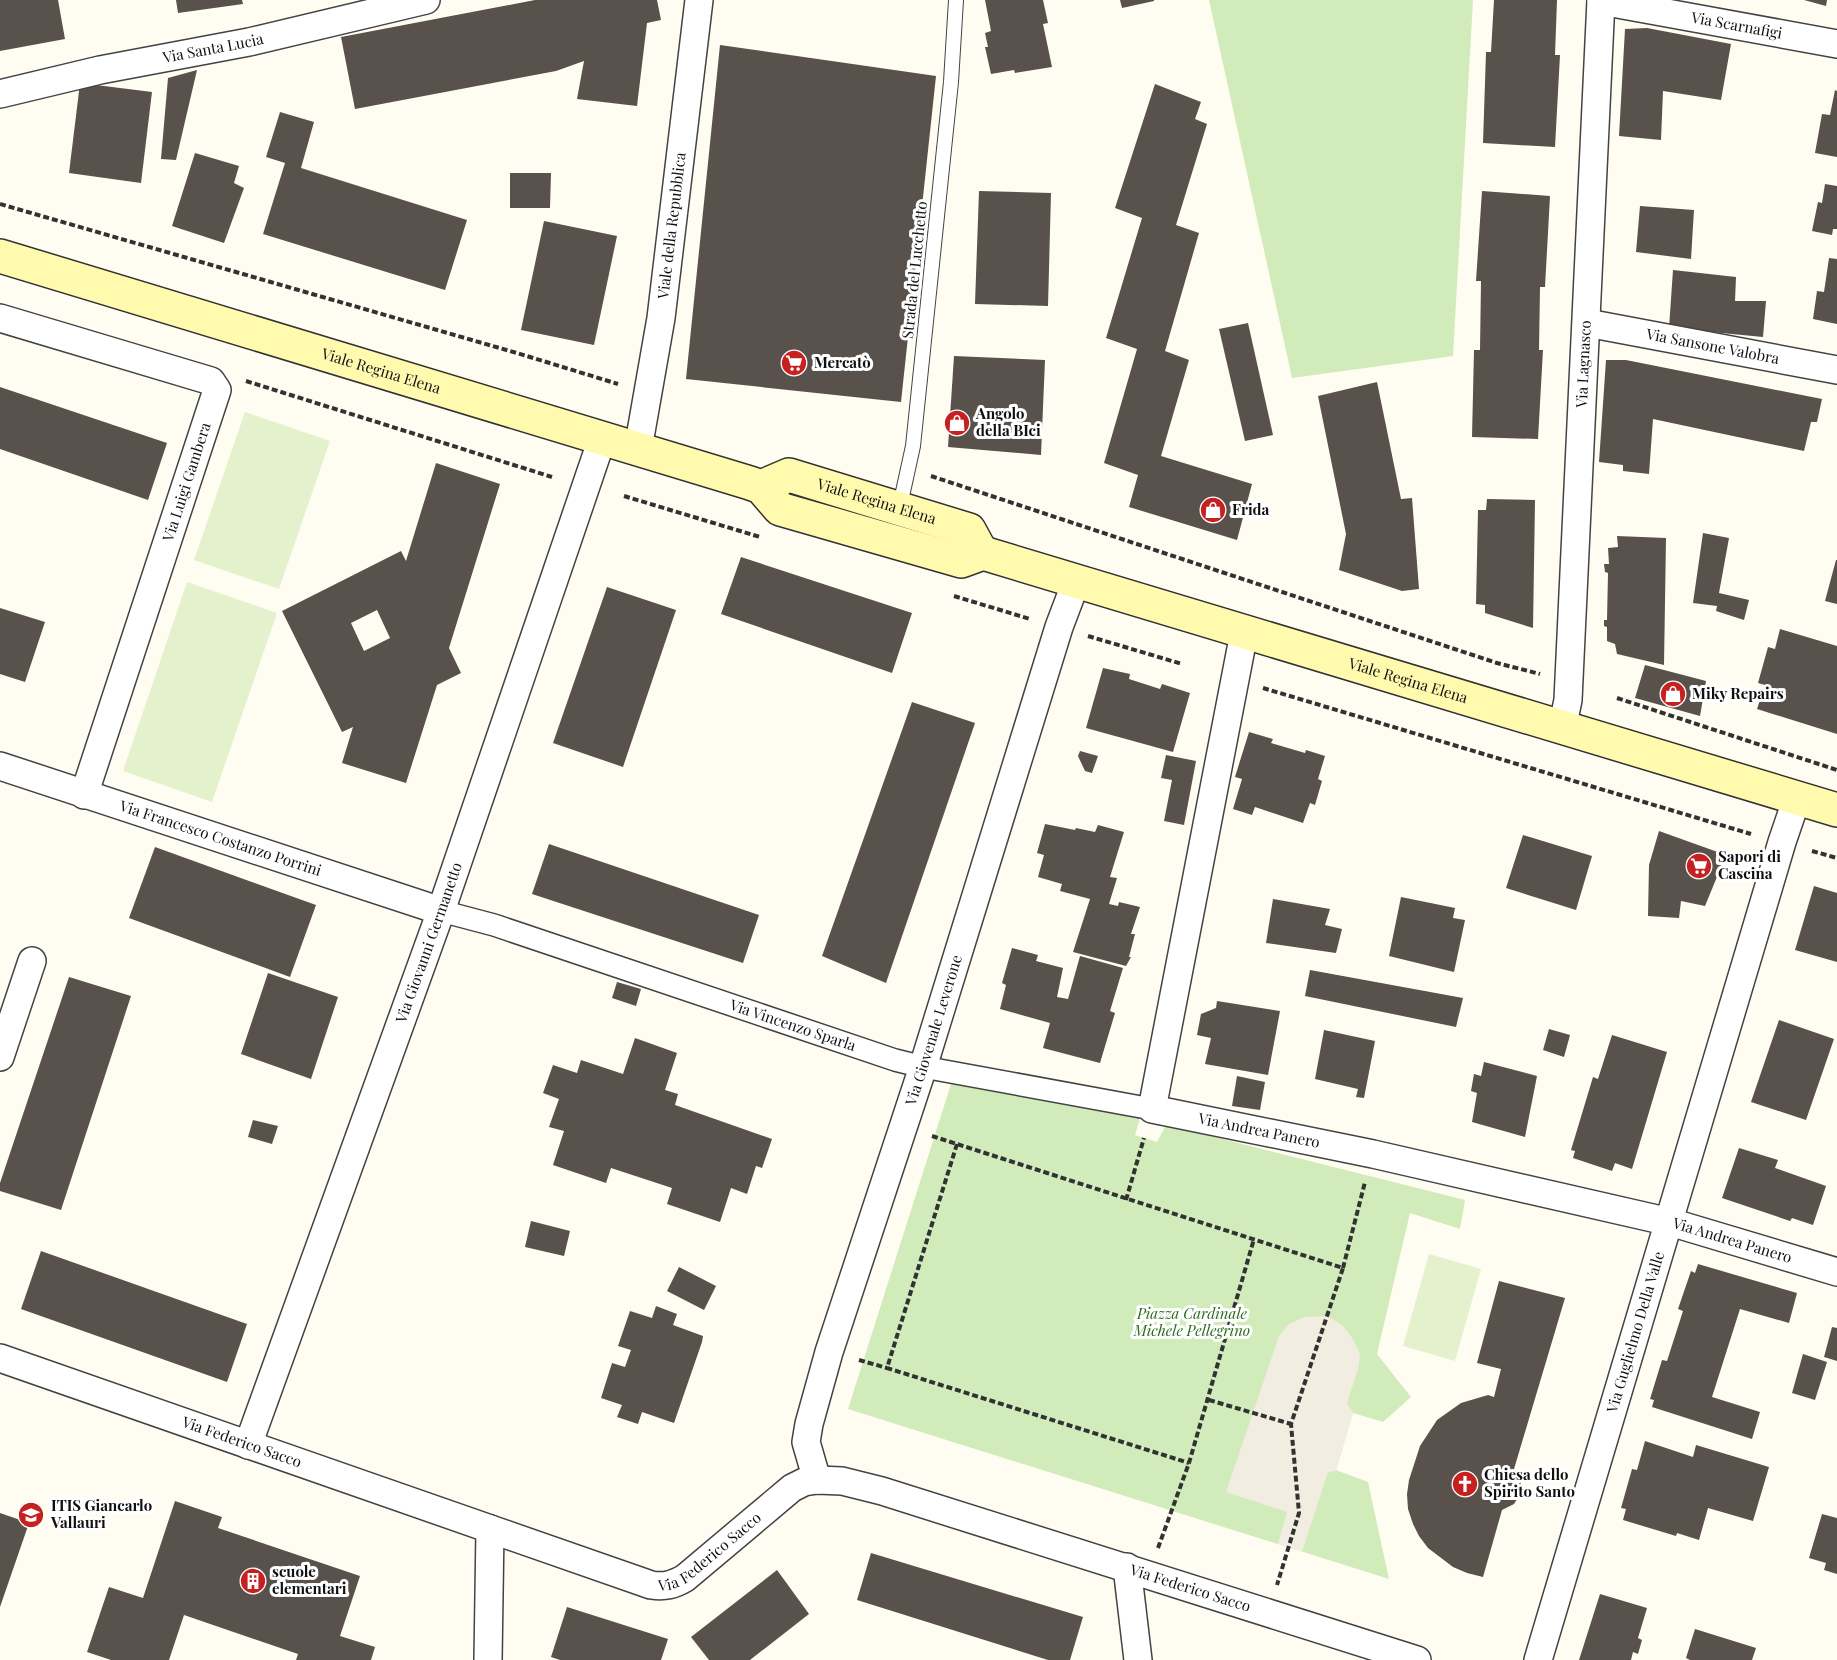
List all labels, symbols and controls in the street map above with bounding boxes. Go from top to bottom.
street label: Via Scarnafigi [1689,6,1785,43]
street label: Via Santa Lucia [160,28,266,67]
street label: Viale della Repubblica [652,151,690,301]
street label: Strada del Lucchetto [897,200,931,340]
street label: Via Lagnasco [1571,320,1595,409]
street label: Via Sansone Valobra [1644,323,1782,368]
street label: Viale Regina Elena [318,343,444,398]
supermarket icon: Mercatò [779,348,809,378]
place label: Mercatò [814,352,871,372]
place label: Angolo della BIci [975,403,1041,440]
shop icon: Angolo della BIci [942,408,972,438]
street label: Via Luigi Gambera [157,419,215,545]
street label: Viale Regina Elena [814,473,939,529]
shop icon: Frida [1198,495,1228,525]
place label: Frida [1232,499,1270,519]
street label: Viale Regina Elena [1345,652,1471,707]
shop icon: Miky Repairs [1658,679,1688,709]
place label: Miky Repairs [1692,683,1784,703]
street label: Via Francesco Costanzo Porrini [116,795,325,880]
place label: Sapori di Cascina [1718,846,1781,883]
supermarket icon: Sapori di Cascina [1684,851,1714,881]
street label: Via Giovanni Germanetto [390,860,466,1026]
street label: Via Giovenale Leverone [900,952,966,1109]
street label: Via Vincenzo Sparla [726,994,859,1055]
street label: Via Andrea Panero [1196,1107,1322,1152]
street label: Via Andrea Panero [1670,1212,1795,1267]
street label: Via Guglielmo Della Valle [1601,1249,1668,1416]
park label: Piazza Cardinale Michele Pellegrino [1133,1303,1250,1340]
street label: Via Federico Sacco [179,1411,305,1471]
place label: Chiesa dello Spirito Santo [1484,1464,1575,1501]
church icon: Chiesa dello Spirito Santo [1450,1469,1480,1499]
place label: ITIS Giancarlo Vallauri [50,1495,152,1532]
school or university icon: ITIS Giancarlo Vallauri [16,1500,46,1530]
street label: Via Federico Sacco [656,1507,765,1595]
street label: Via Federico Sacco [1127,1559,1253,1616]
place label: scuole elementari [272,1561,347,1598]
building icon: scuole elementari [238,1566,268,1596]

